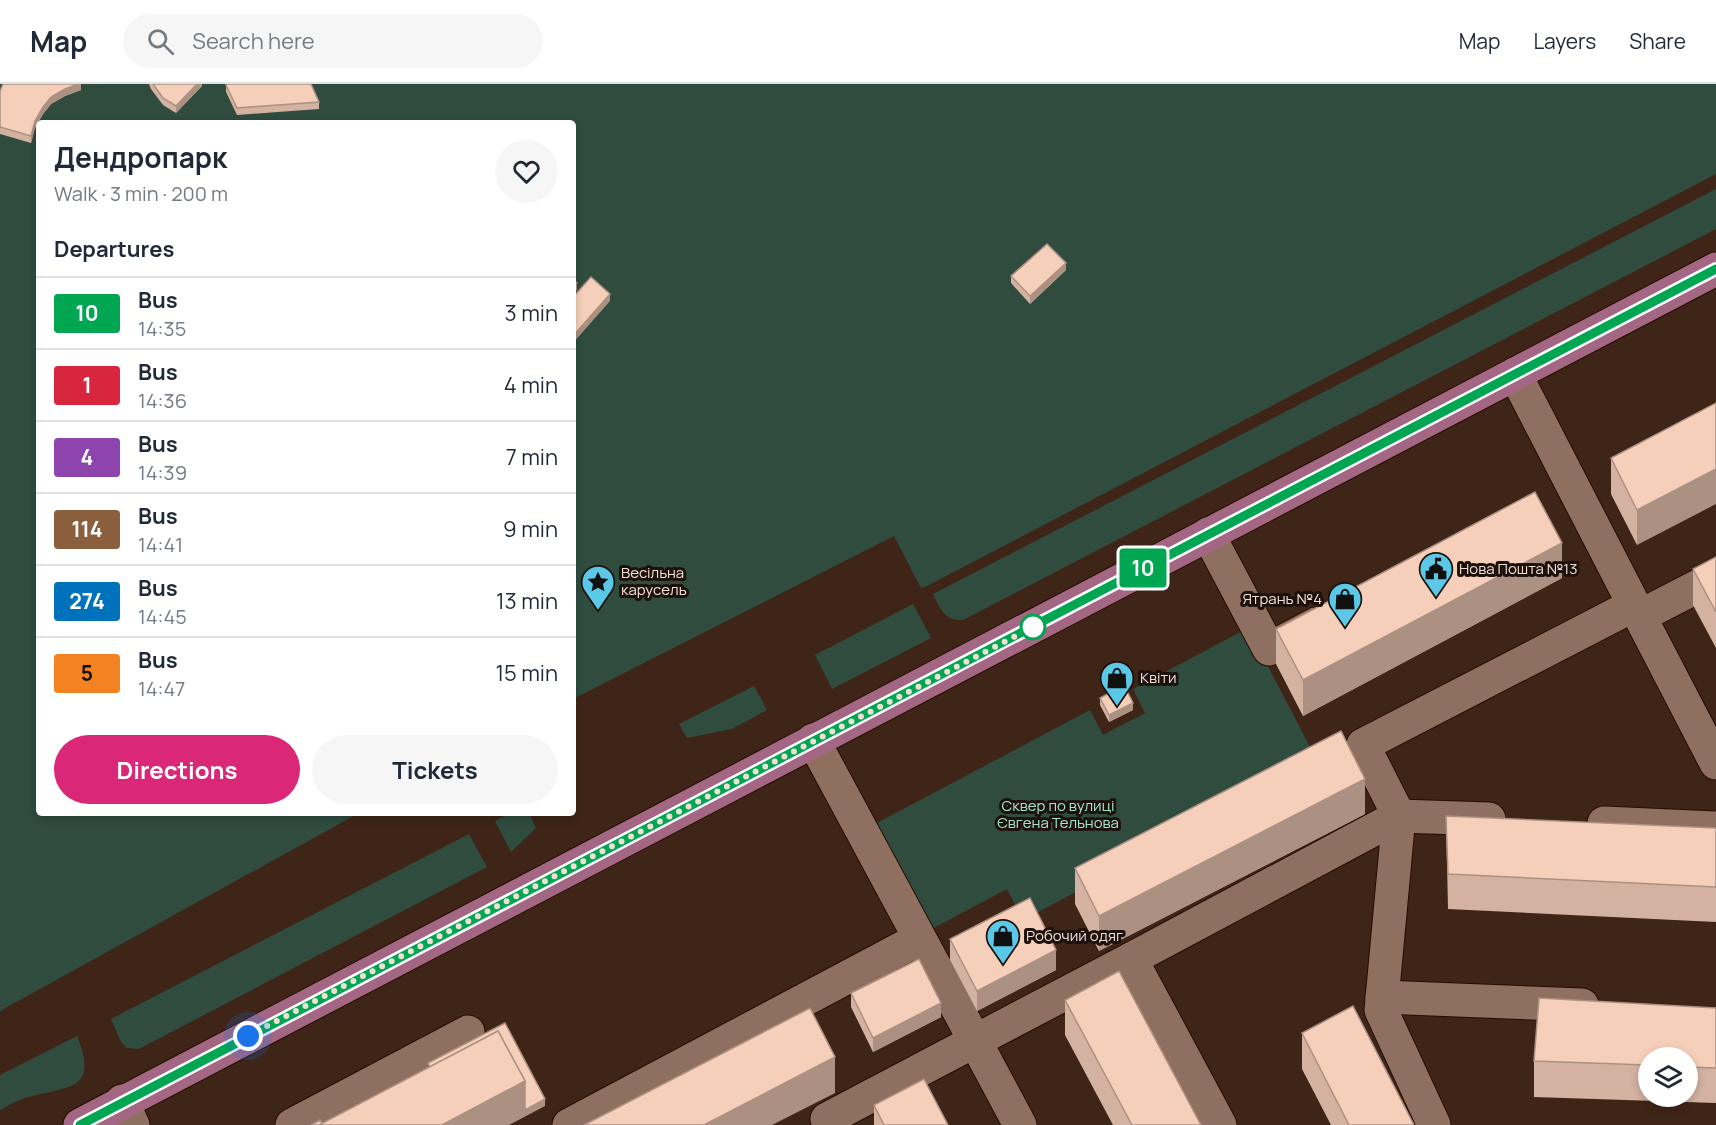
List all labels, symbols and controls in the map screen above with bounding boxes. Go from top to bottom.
search box [123,14,543,68]
text: Map [30,22,87,60]
icon: search [144,25,177,58]
text: Search here [192,26,315,56]
text: Map [1459,27,1500,55]
text: Layers [1533,27,1596,55]
text: Share [1629,27,1686,55]
text: Дендропарк [54,138,227,176]
button: heart [495,140,558,203]
text: Walk · 3 min · 200 m [54,180,228,207]
text: Departures [54,234,174,264]
text: Bus [138,285,178,315]
text: 3 min [505,298,558,328]
text: 10 [75,299,99,327]
text: 14:35 [138,315,186,342]
text: Bus [138,357,178,387]
text: 4 min [504,370,558,400]
text: 1 [82,371,92,399]
text: 14:36 [138,387,187,414]
text: Bus [138,429,178,459]
text: 7 min [506,442,558,472]
text: 4 [81,443,93,471]
text: 14:39 [138,459,187,486]
text: Bus [138,501,178,531]
text: 9 min [503,514,558,544]
text: 114 [71,515,103,543]
text: 14:41 [138,531,183,558]
line badge: 10 [1116,548,1170,588]
public building icon: Нова Пошта №13 [1418,551,1454,598]
text: 10 [1131,554,1155,582]
place label: Нова Пошта №13 [1459,558,1578,579]
place label: Весільна карусель [621,562,687,600]
place icon: Весільна карусель [580,564,616,611]
text: Bus [138,573,178,603]
shop icon: Ятрань №4 [1327,581,1363,628]
text: 13 min [496,586,558,616]
text: 274 [69,587,105,615]
place label: Ятрань №4 [1242,588,1322,609]
text: 14:45 [138,603,187,630]
unlabelled marker [1020,614,1046,640]
text: Bus [138,645,178,675]
text: 15 min [495,658,558,688]
text: 5 [81,659,93,687]
shop icon: Квіти [1099,660,1135,707]
place label: Квіти [1140,667,1177,688]
text: 14:47 [138,675,185,702]
button: Directions [54,735,300,804]
button: Tickets [312,735,558,804]
park label: Сквер по вулиці Євгена Тельнова [997,795,1119,833]
shop icon: Робочий одяг [985,918,1021,965]
place label: Робочий одяг [1026,925,1123,946]
your location [233,1021,263,1051]
map controls [1638,1047,1698,1107]
button: layers [1638,1047,1698,1107]

